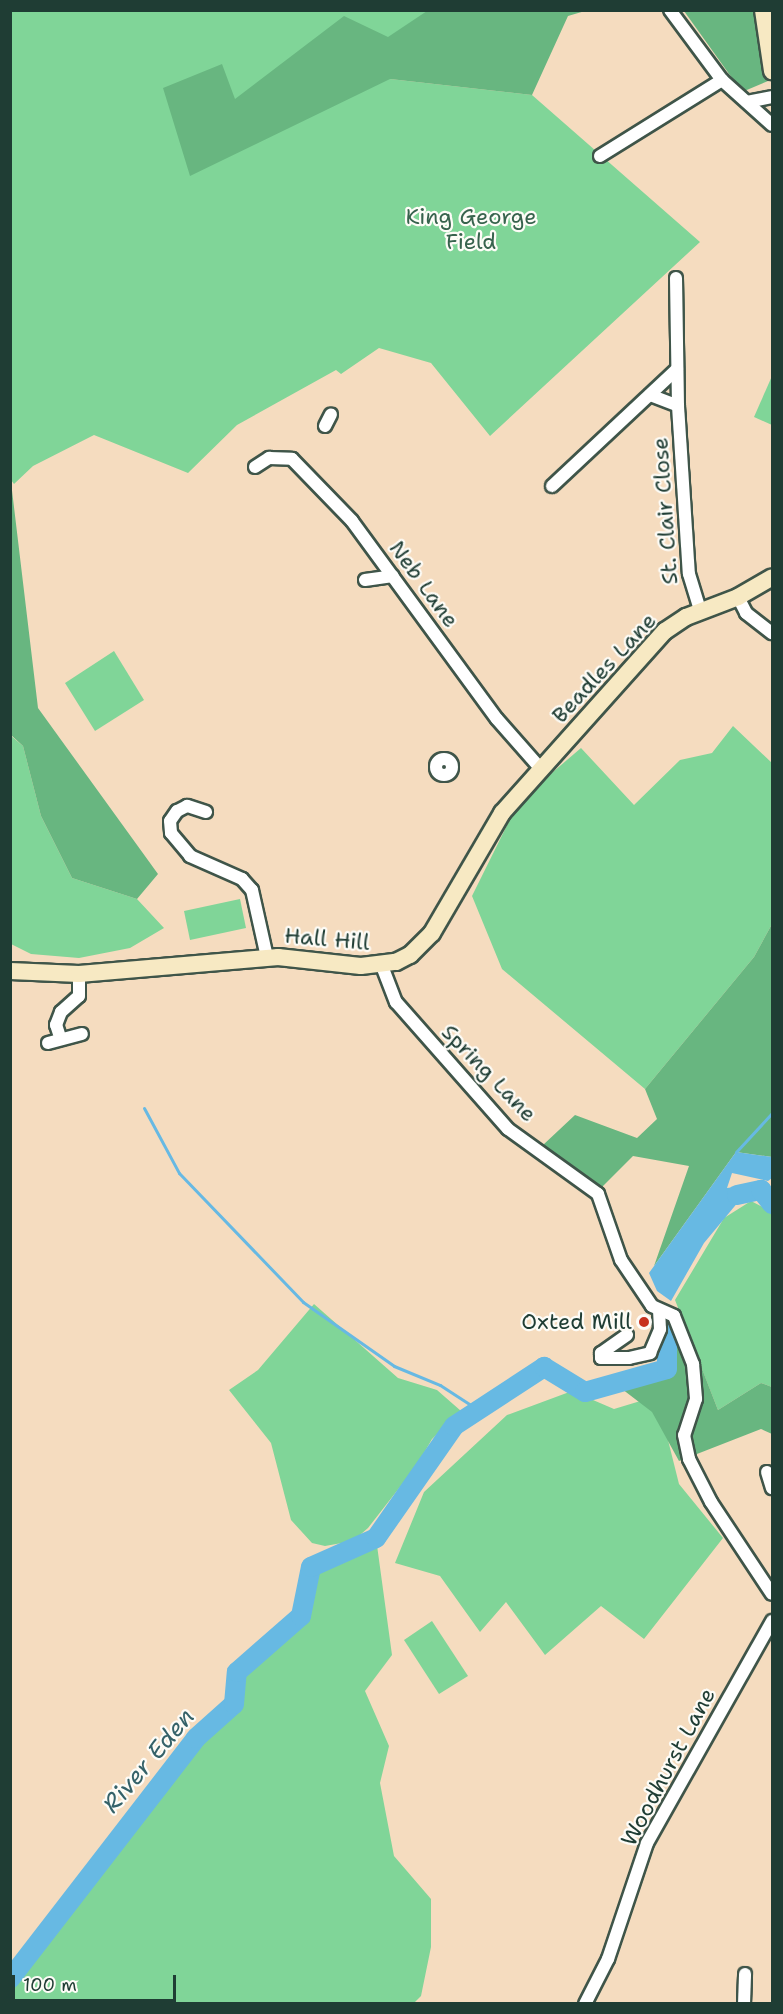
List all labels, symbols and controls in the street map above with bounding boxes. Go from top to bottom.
park label: King George Field [405,203,537,254]
street label: St. Clair Close [647,437,683,585]
street label: Neb Lane [384,536,464,632]
street label: Beadles Lane [546,608,662,728]
street label: Hall Hill [283,922,371,956]
street label: Spring Lane [436,1019,542,1127]
place label: Oxted Mill [521,1309,632,1335]
marker: Oxted Mill [637,1315,651,1329]
street label: Woodhurst Lane [615,1683,721,1851]
water label: River Eden [97,1703,201,1819]
scale bar [15,1963,178,2001]
text: 100 m [23,1973,77,1997]

